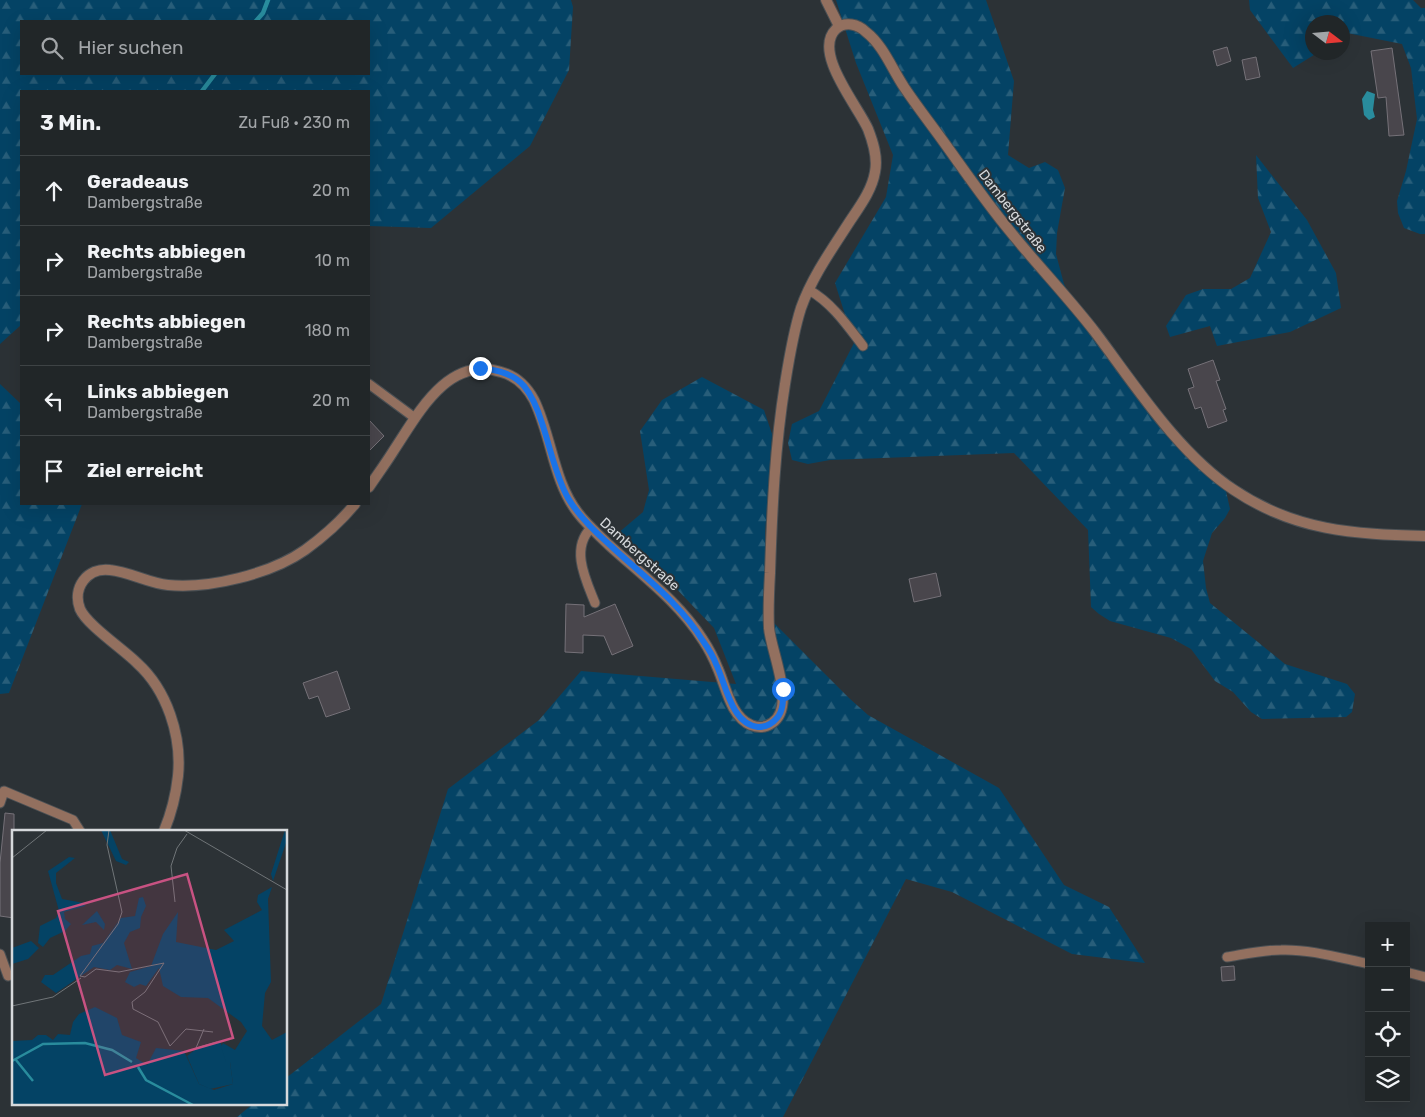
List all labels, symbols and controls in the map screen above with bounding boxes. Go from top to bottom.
north arrow [1305,15,1350,60]
search box [20,20,370,75]
icon: search [38,34,66,62]
text: Hier suchen [78,36,184,59]
text: 3 Min. [40,110,101,135]
text: Zu Fuß · 230 m [238,113,350,132]
street label: Dambergstraße [975,166,1051,257]
text: Geradeaus [87,170,189,193]
icon: ahead [40,177,68,205]
text: 20 m [312,181,350,200]
text: Dambergstraße [87,193,203,212]
text: Rechts abbiegen [87,240,246,263]
icon: right [40,247,68,275]
text: 10 m [315,251,350,270]
text: Dambergstraße [87,263,203,282]
text: Rechts abbiegen [87,310,246,333]
icon: right [40,317,68,345]
text: 180 m [305,321,350,340]
text: Dambergstraße [87,333,203,352]
route end [469,357,492,380]
text: Links abbiegen [87,380,229,403]
icon: left [40,387,68,415]
text: 20 m [312,391,350,410]
text: Dambergstraße [87,403,203,422]
icon: arrive [40,457,68,485]
text: Ziel erreicht [87,459,203,482]
street label: Dambergstraße [596,514,683,595]
route start [772,678,795,701]
inset map [12,830,288,1104]
map controls [1365,922,1410,1102]
button: + [1365,922,1410,967]
button: − [1365,967,1410,1012]
button: locate [1365,1012,1410,1057]
button: layers [1365,1057,1410,1102]

